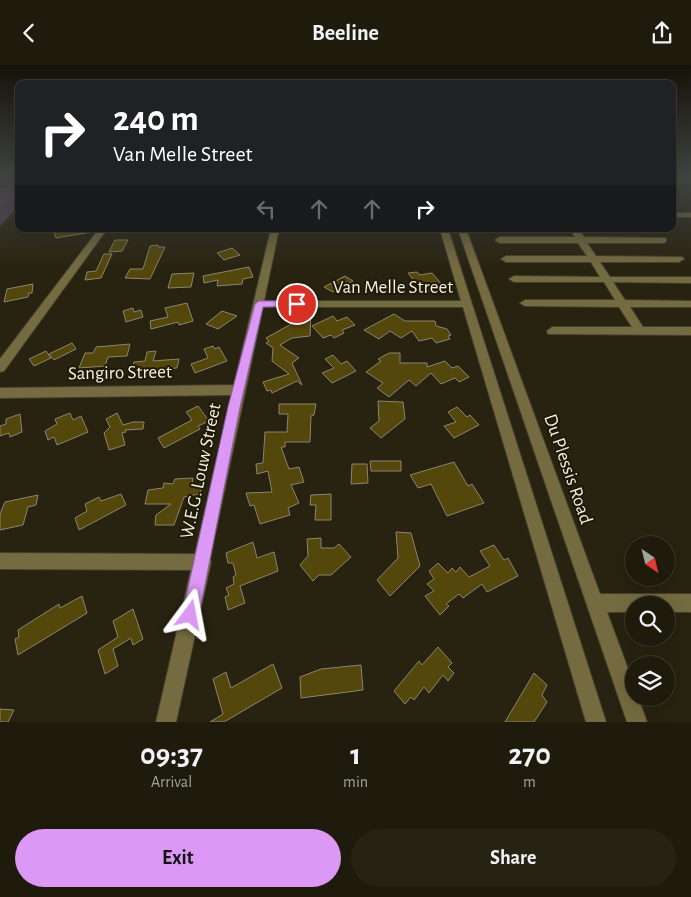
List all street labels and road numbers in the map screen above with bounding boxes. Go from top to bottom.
street label: Van Melle Street [333,278,453,297]
street label: Sangiro Street [68,363,172,383]
street label: W.E.G. Louw Street [177,401,225,541]
street label: Du Plessis Road [540,412,596,527]

